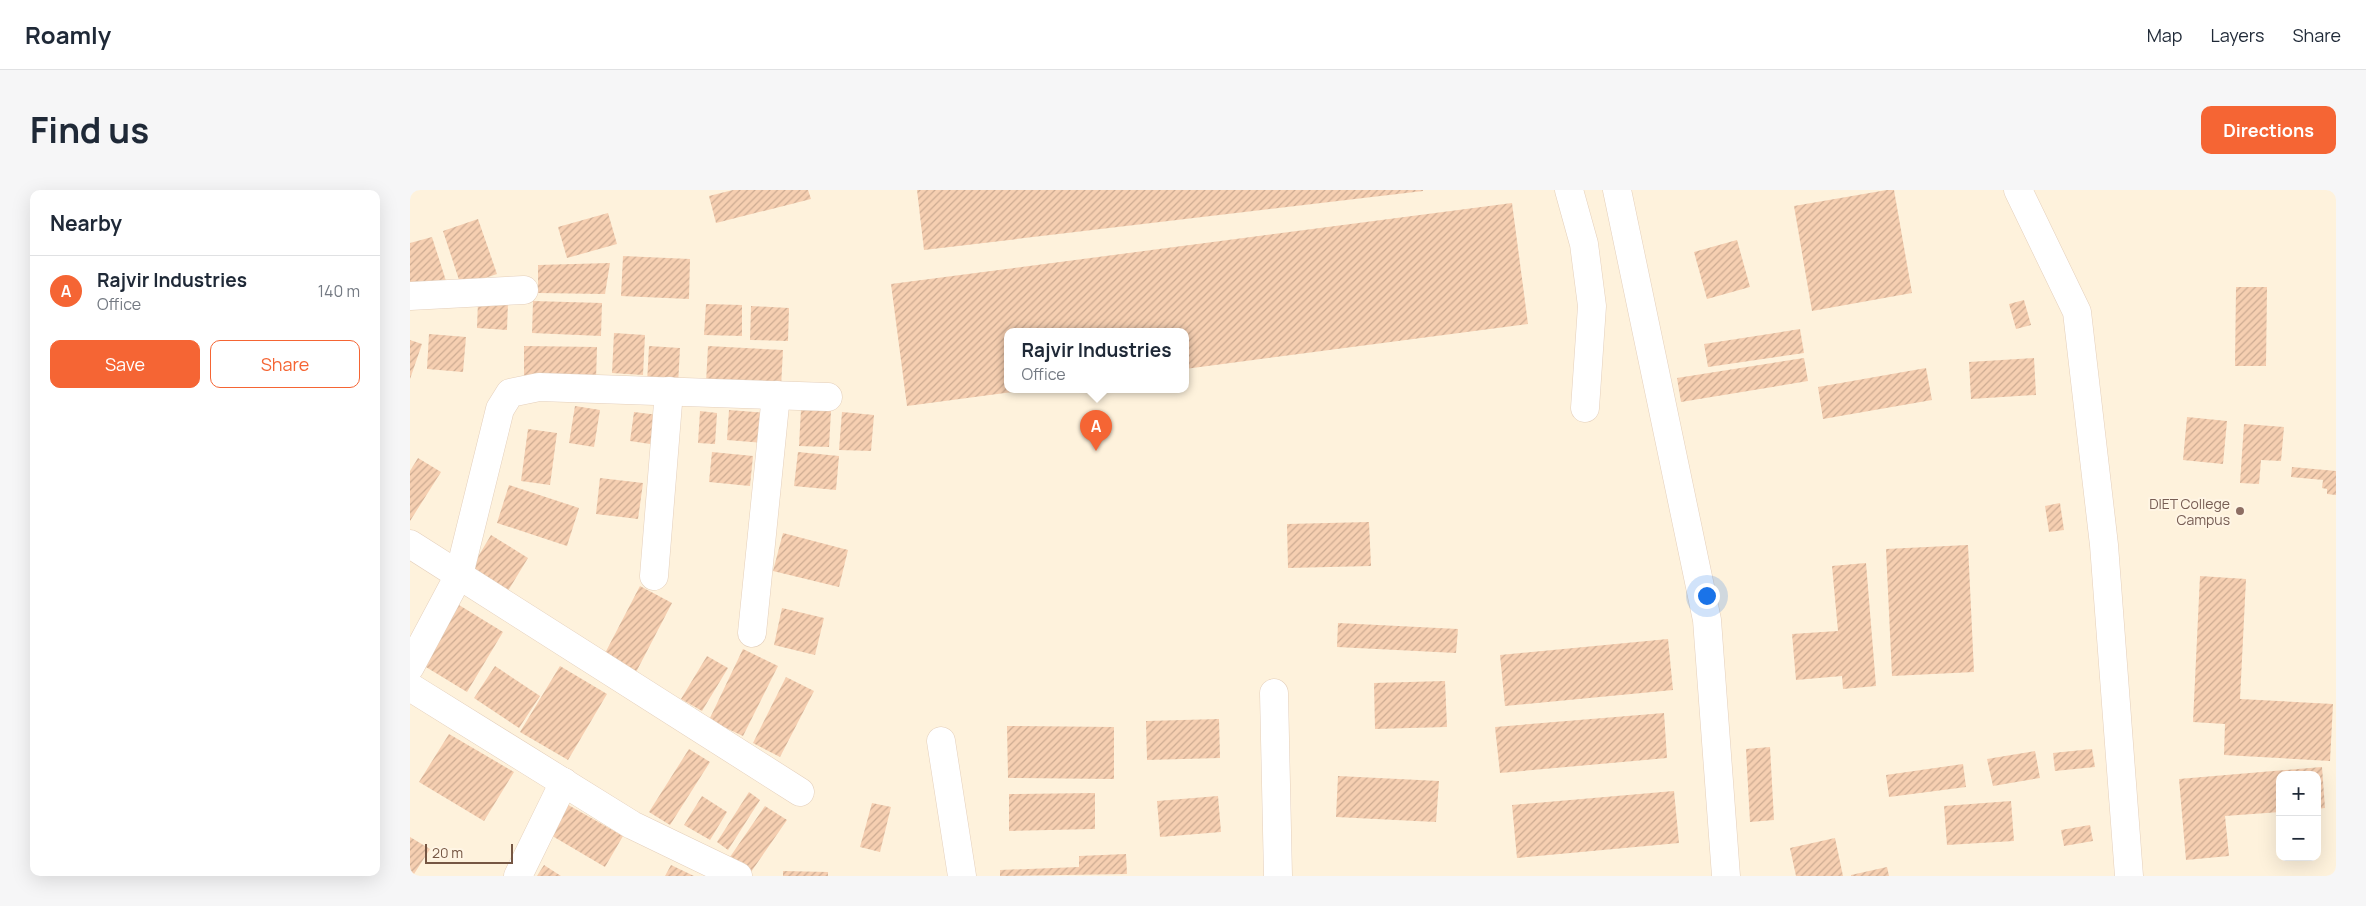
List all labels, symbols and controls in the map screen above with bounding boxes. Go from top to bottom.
text: Roamly [25,18,111,51]
text: Map [2147,23,2182,47]
text: Layers [2210,23,2264,47]
text: Share [2292,23,2341,47]
text: Find us [30,106,149,154]
button: Directions [2201,106,2336,154]
text: Nearby [50,209,122,237]
text: Rajvir Industries [97,267,247,293]
text: A [61,280,71,302]
text: 140 m [318,280,360,302]
text: Office [97,293,141,315]
popup [1004,328,1189,393]
text: Rajvir Industries [1022,337,1172,363]
button: Save [50,340,200,388]
button: Share [210,340,360,388]
text: Office [1022,363,1066,385]
pin: A [1080,410,1112,451]
place label: DIET College Campus [2149,494,2230,529]
marker: DIET College Campus [2234,505,2246,517]
your location [1694,583,1720,609]
map controls [2276,771,2321,861]
button: + [2276,771,2321,816]
button: − [2276,816,2321,861]
scale bar [425,841,512,864]
text: 20 m [432,843,463,862]

